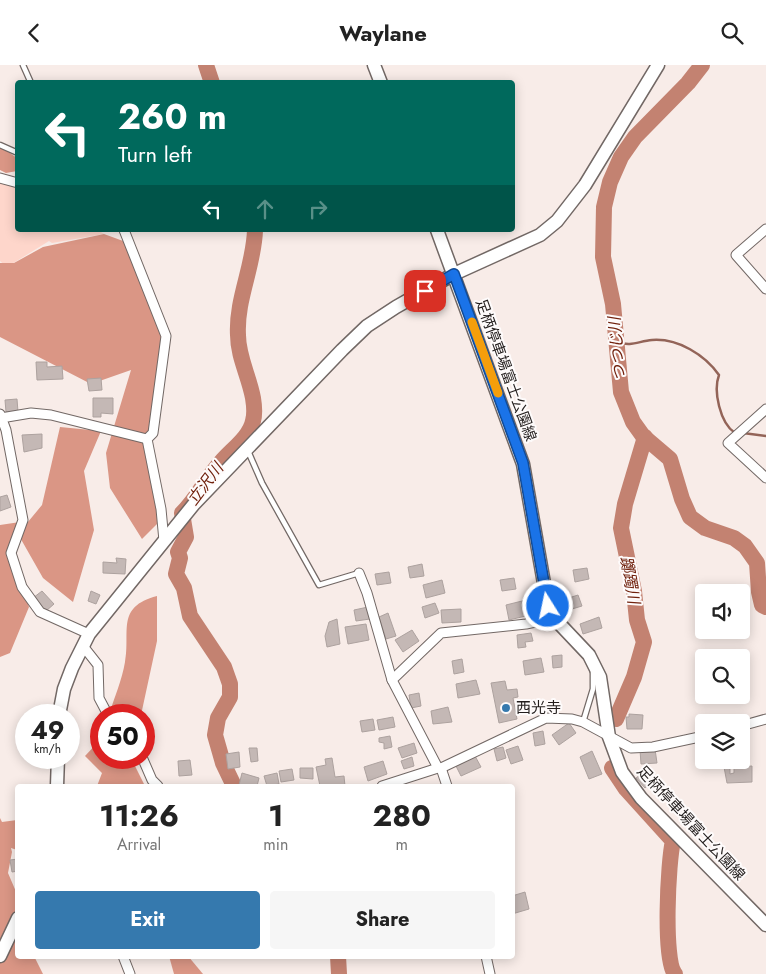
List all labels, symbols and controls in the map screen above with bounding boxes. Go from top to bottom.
text: Waylane [339,17,427,49]
icon: back [20,19,48,47]
icon: search [718,19,746,47]
text: 260 m [118,92,227,142]
icon: left [35,100,100,165]
text: Turn left [118,138,192,170]
icon: left [198,195,226,223]
icon: ahead [251,195,279,223]
icon: right [304,195,332,223]
pin [404,270,446,312]
icon: arrive [411,277,439,305]
street label: 足柄停車場富士公園線 [470,296,542,444]
water label: つつじ川 [603,314,631,382]
water label: 立沢川 [181,456,230,510]
water label: 躑躅川 [615,554,646,608]
position arrow [521,579,573,631]
map controls [695,584,750,769]
button: sound [695,584,750,639]
button: search [695,649,750,704]
place label: 西光寺 [516,697,561,719]
marker: 西光寺 [500,702,512,714]
speed limit sign: 50 [90,704,155,769]
text: 49 [30,712,65,748]
button: layers [695,714,750,769]
text: km/h [34,740,61,758]
street label: 足柄停車場富士公園線 [632,761,750,885]
text: 11:26 [99,794,179,837]
text: 1 [268,794,283,837]
text: 280 [372,794,431,837]
text: Arrival [117,833,161,856]
text: min [263,833,288,856]
text: m [395,833,408,856]
button: Exit [35,891,260,949]
button: Share [270,891,495,949]

